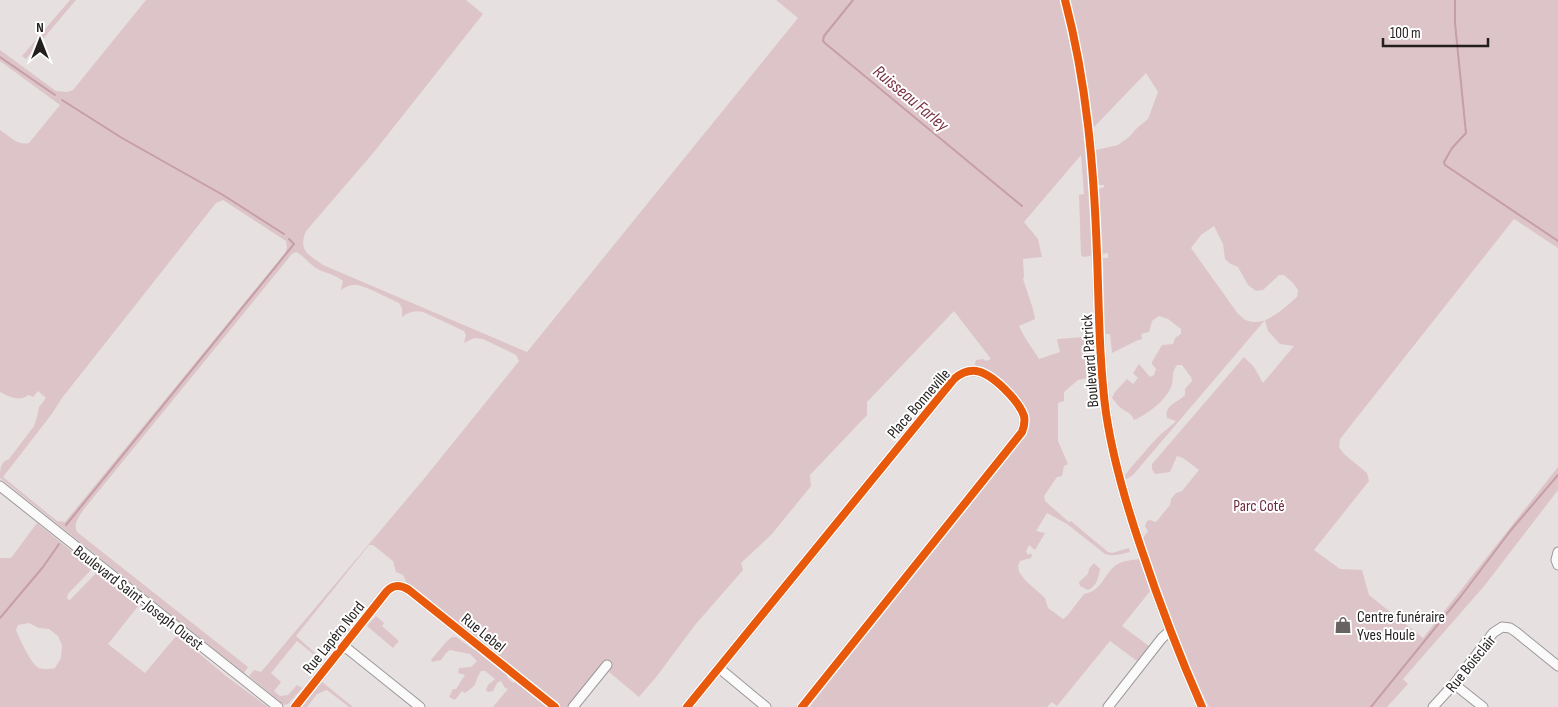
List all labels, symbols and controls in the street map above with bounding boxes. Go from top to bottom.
north arrow [15,15,65,65]
scale bar [1383,15,1488,47]
text: N [36,19,44,36]
text: 100 m [1390,24,1421,43]
water label: Ruisseau Farley [869,61,953,137]
street label: Boulevard Patrick [1078,314,1103,408]
street label: Place Bonneville [884,365,955,443]
park label: Parc Coté [1233,497,1285,516]
street label: Boulevard Saint-Joseph Ouest [70,542,207,655]
street label: Rue Lapéro Nord [299,598,369,678]
place label: Centre funéraire Yves Houle [1357,608,1445,645]
street label: Rue Lebel [457,610,509,657]
shop icon: Centre funéraire Yves Houle [1333,615,1353,635]
street label: Rue Boisclair [1442,631,1500,697]

